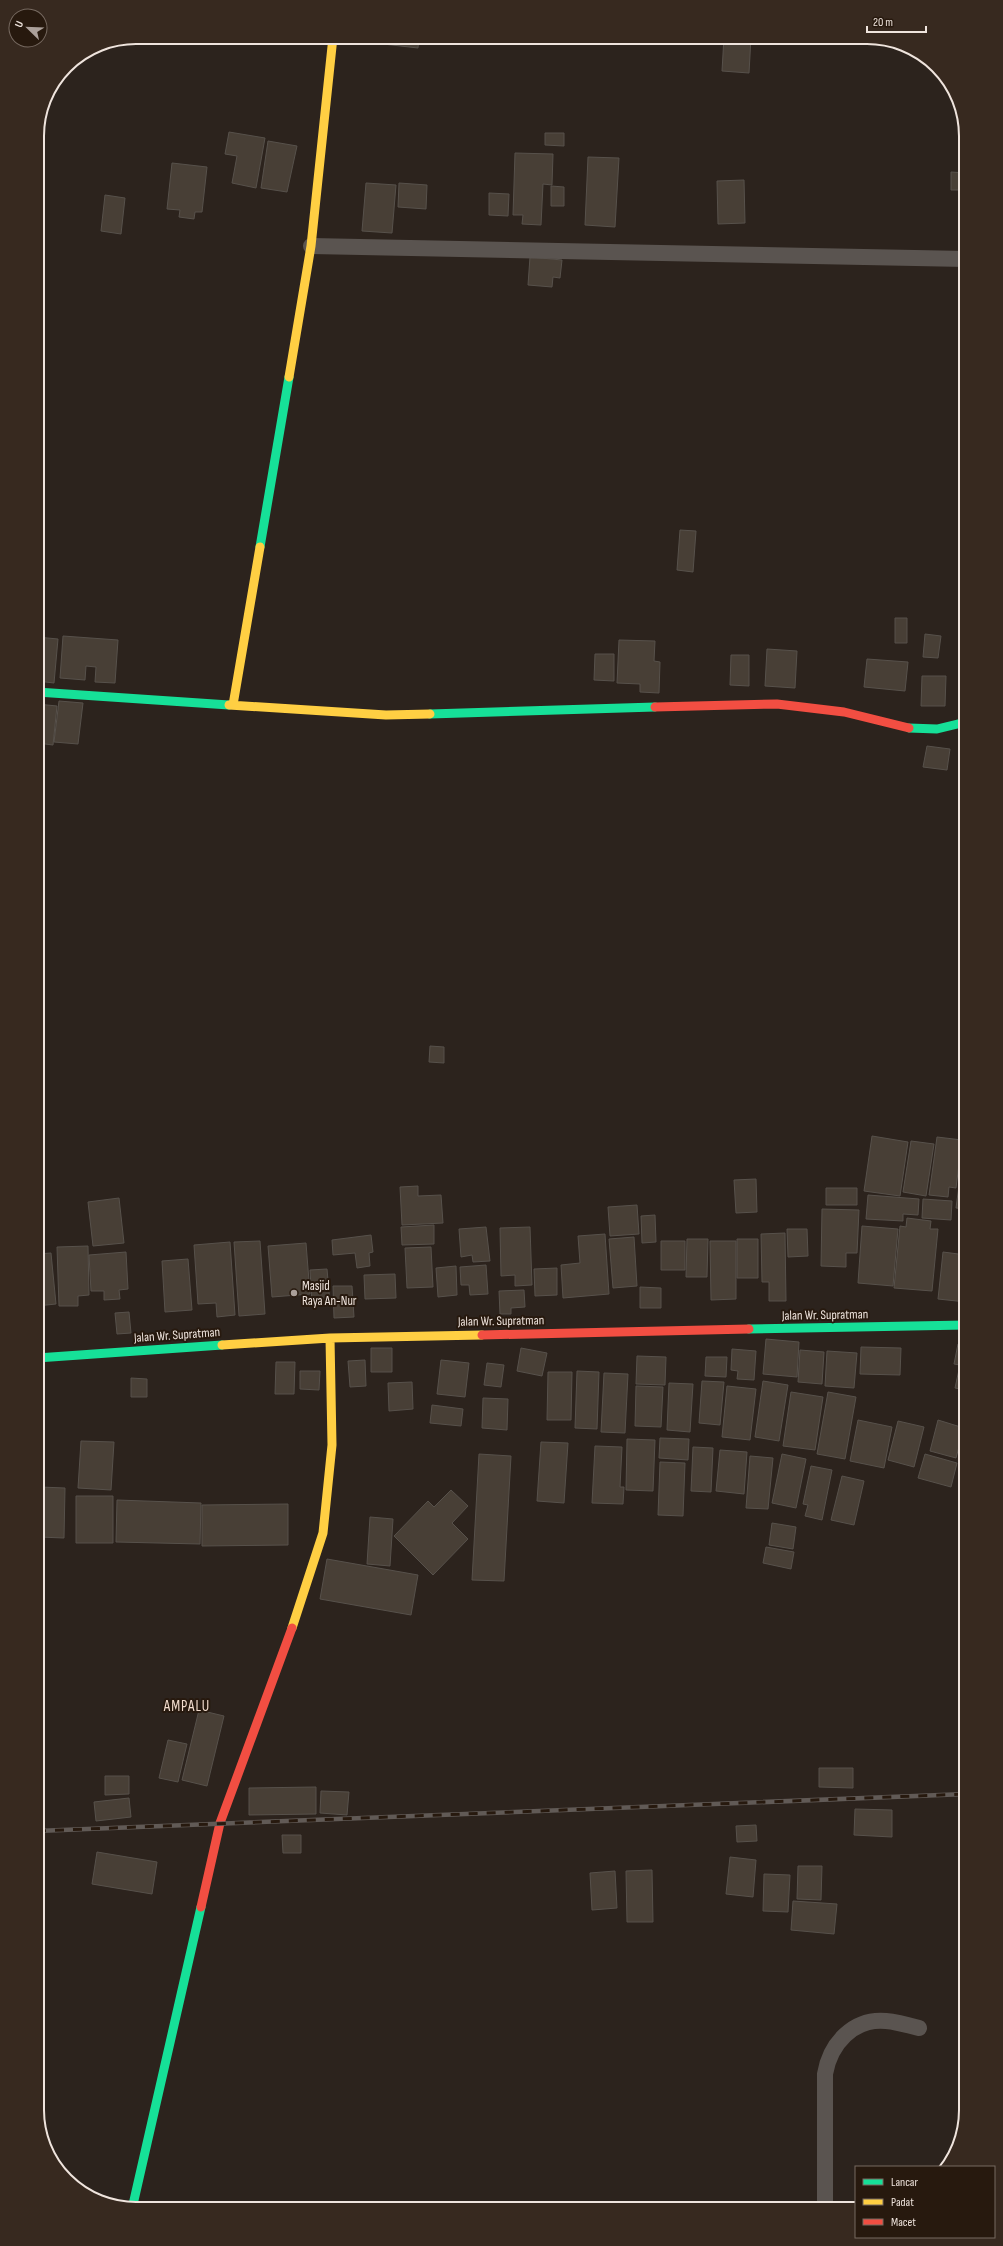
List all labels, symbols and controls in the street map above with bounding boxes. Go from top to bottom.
north arrow [8,8,48,48]
scale bar [867,8,926,34]
text: 20 m [873,15,893,30]
text: U [12,19,26,29]
place label: Masjid Raya An-Nur [302,1278,357,1309]
marker: Masjid Raya An-Nur [289,1288,299,1298]
street label: Jalan Wr. Supratman [781,1306,868,1324]
street label: Jalan Wr. Supratman [457,1312,544,1330]
street label: Jalan Wr. Supratman [132,1324,221,1346]
district label: AMPALU [163,1697,210,1716]
legend [855,2166,995,2238]
text: Lancar [891,2175,918,2190]
text: Padat [891,2195,914,2210]
text: Macet [891,2215,916,2230]

